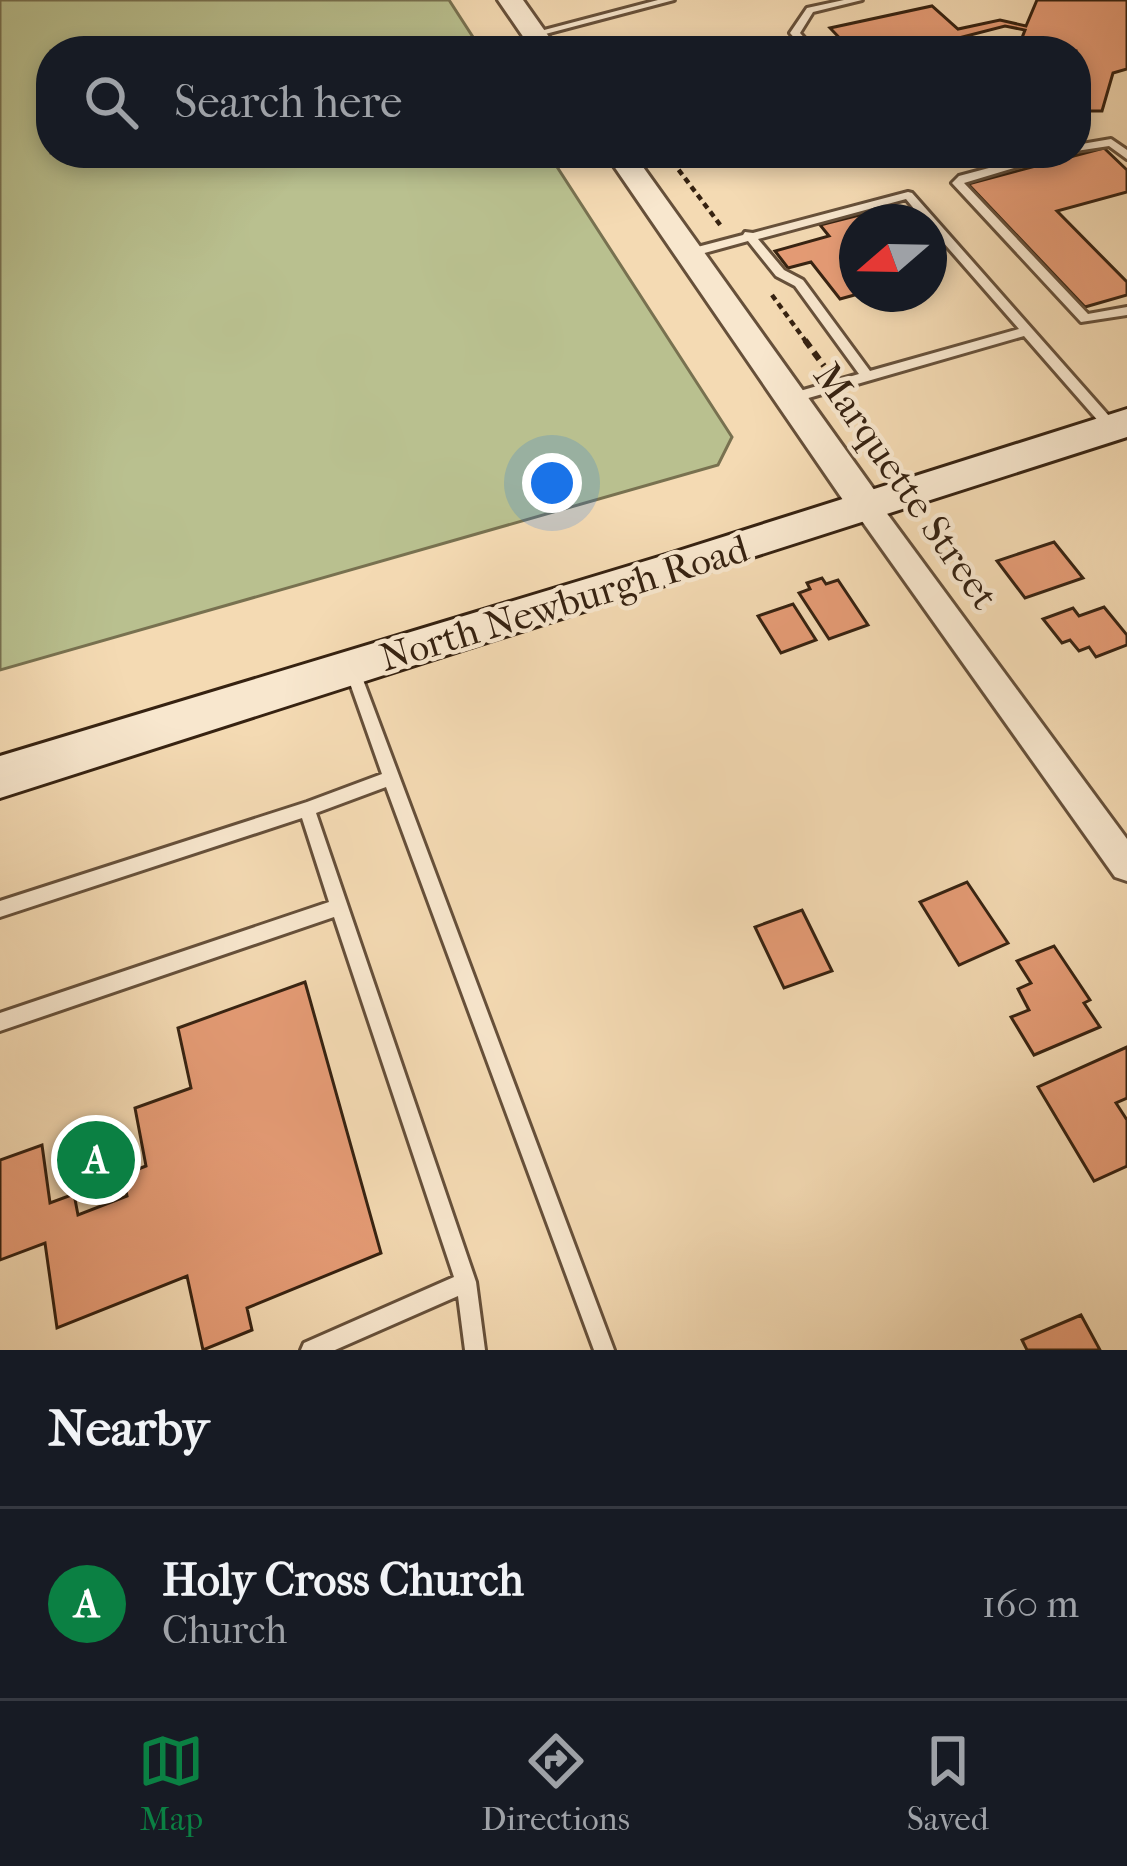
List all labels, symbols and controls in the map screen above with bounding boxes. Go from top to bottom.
search box [36,36,1091,168]
icon: search [78,69,144,135]
text: Search here [174,76,402,129]
north arrow [839,204,947,312]
street label: Marquette Street [804,354,1008,618]
your location [522,453,582,513]
street label: North Newburgh Road [374,525,754,681]
pin: A [57,1115,135,1205]
text: Nearby [48,1398,209,1458]
text: Holy Cross Church [162,1554,524,1607]
text: A [74,1581,100,1627]
text: 160 m [982,1581,1079,1627]
text: Church [162,1607,287,1653]
tab: Map [138,1728,204,1839]
tab: Directions [481,1728,630,1839]
tab: Saved [907,1728,989,1839]

